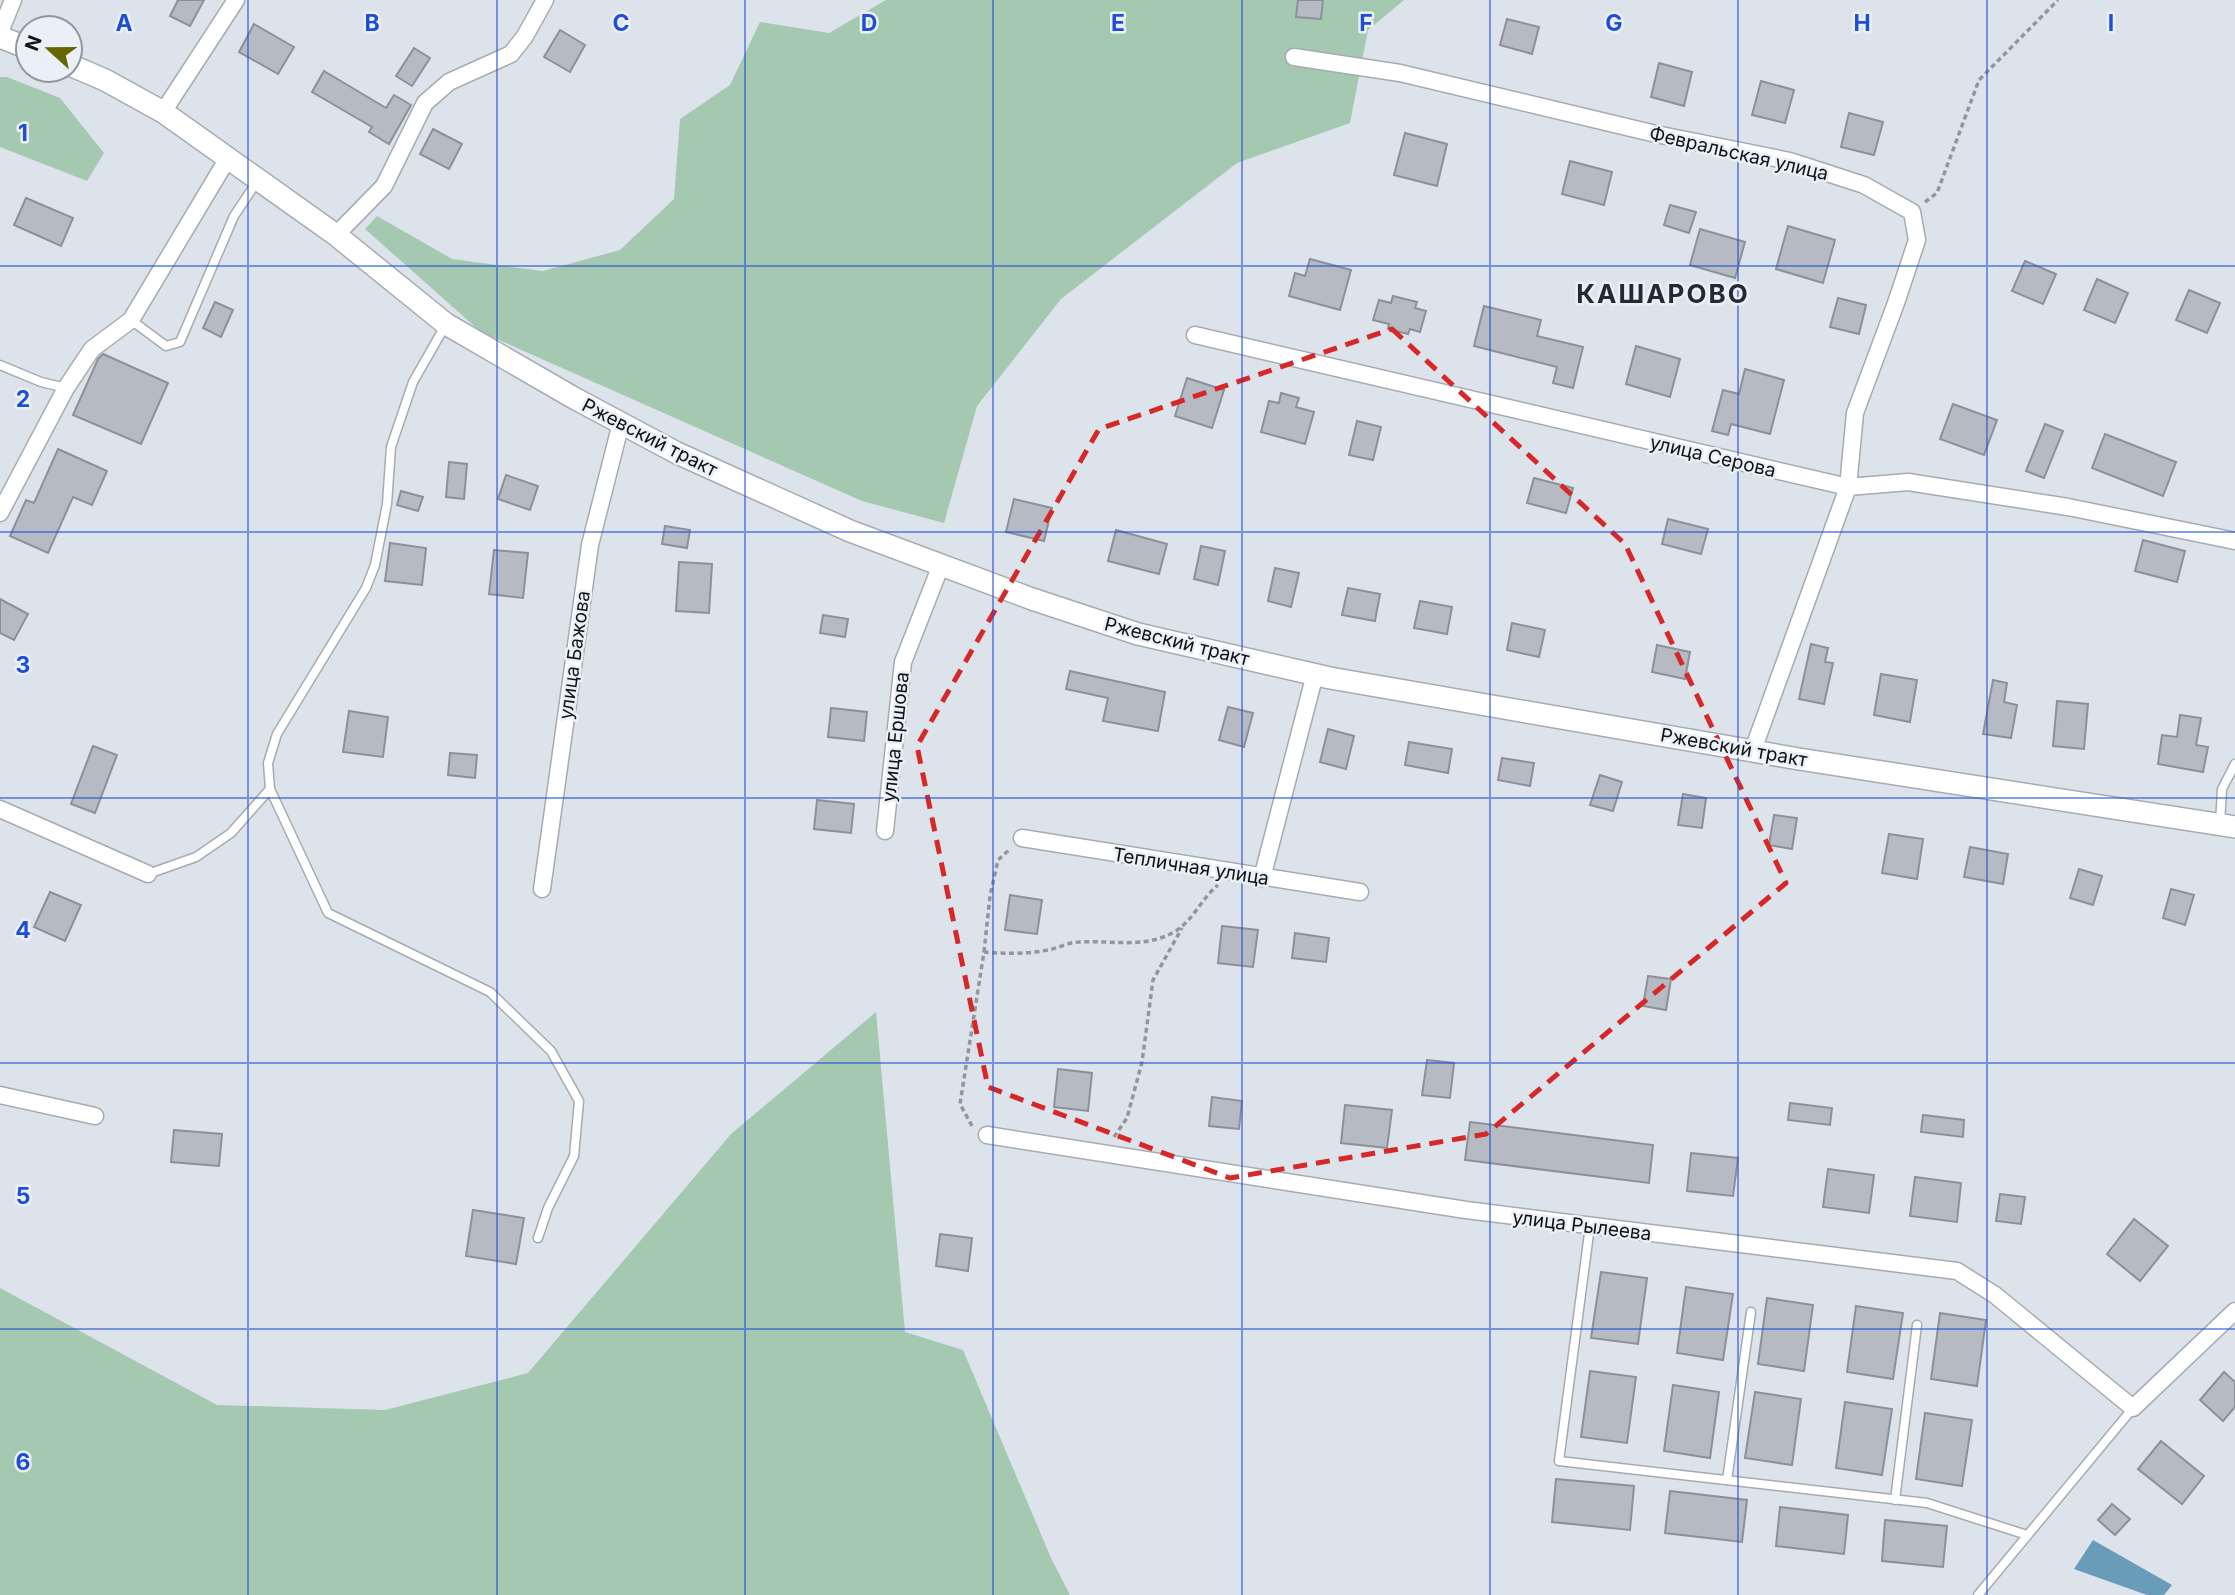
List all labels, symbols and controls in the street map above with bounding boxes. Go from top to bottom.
text: A [115,9,133,37]
text: B [364,9,380,37]
text: C [612,9,630,37]
text: D [861,9,877,37]
text: E [1111,9,1125,37]
text: F [1359,9,1373,37]
text: G [1605,9,1623,37]
text: H [1853,9,1871,37]
text: I [2108,9,2114,37]
north arrow [14,14,84,84]
text: N [20,32,47,54]
text: 1 [18,119,28,147]
street label: Февральская улица [1647,122,1831,185]
district label: КАШАРОВО [1576,278,1750,309]
text: 2 [16,385,30,413]
street label: Ржевский тракт [578,393,721,482]
street label: улица Серова [1648,431,1778,482]
street label: улица Бажова [554,589,595,721]
street label: Ржевский тракт [1102,612,1252,671]
text: 3 [16,651,30,679]
street label: улица Ершова [877,671,914,803]
street label: Ржевский тракт [1659,723,1809,772]
street label: Тепличная улица [1111,843,1271,890]
text: 4 [15,916,31,944]
text: 5 [16,1182,30,1210]
street label: улица Рылеева [1511,1206,1653,1245]
text: 6 [16,1448,30,1476]

